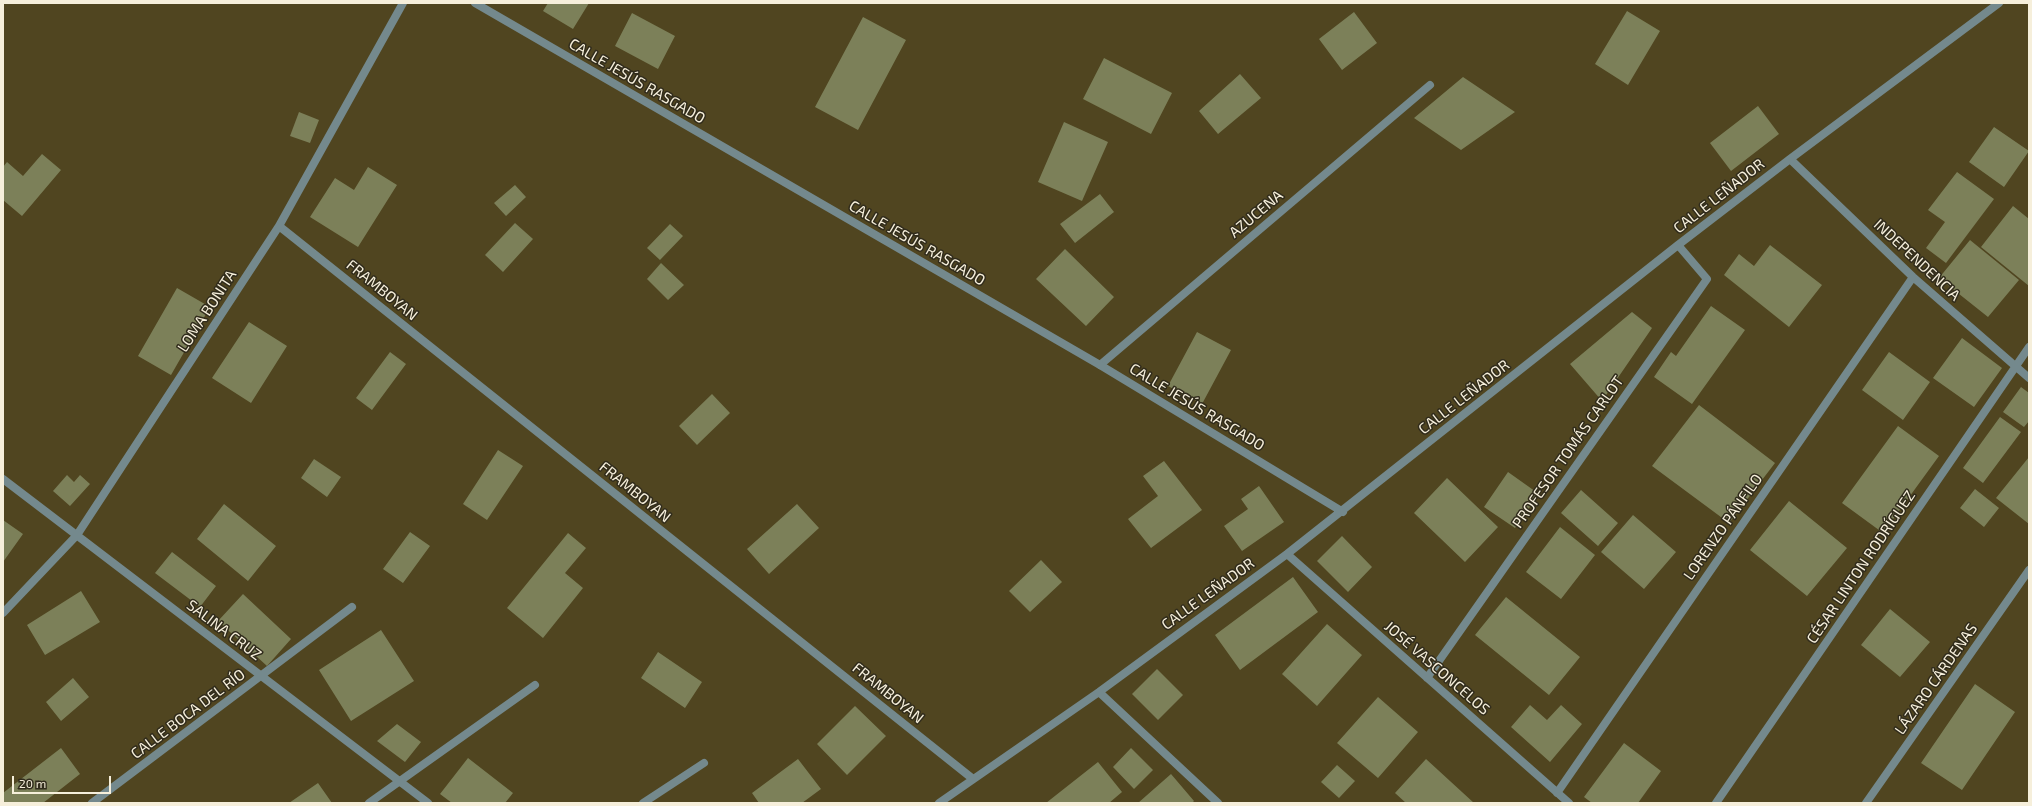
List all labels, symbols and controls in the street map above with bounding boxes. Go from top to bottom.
street label: CALLE JESÚS RASGADO [566,35,708,127]
street label: CALLE LEÑADOR [1670,155,1768,237]
street label: AZUCENA [1225,186,1287,242]
street label: CALLE JESÚS RASGADO [846,197,988,289]
street label: INDEPENDENCIA [1870,215,1964,305]
street label: FRAMBOYAN [343,256,421,324]
street label: LOMA BONITA [174,267,240,355]
street label: CALLE LEÑADOR [1415,356,1513,438]
street label: CALLE JESÚS RASGADO [1126,360,1268,454]
street label: PROFESOR TOMÁS CARLOT [1509,372,1627,532]
street label: FRAMBOYAN [596,458,674,526]
street label: LORENZO PÁNFILO [1680,471,1766,583]
street label: CÉSAR LINTON RODRÍGUEZ [1803,487,1919,647]
street label: CALLE LEÑADOR [1158,554,1258,634]
street label: SALINA CRUZ [183,596,265,664]
street label: JOSÉ VASCONCELOS [1381,617,1493,719]
street label: LÁZARO CÁRDENAS [1891,620,1981,738]
street label: FRAMBOYAN [849,659,927,727]
street label: CALLE BOCA DEL RÍO [127,665,249,763]
scale bar [14,768,113,794]
text: 20 m [19,776,46,790]

